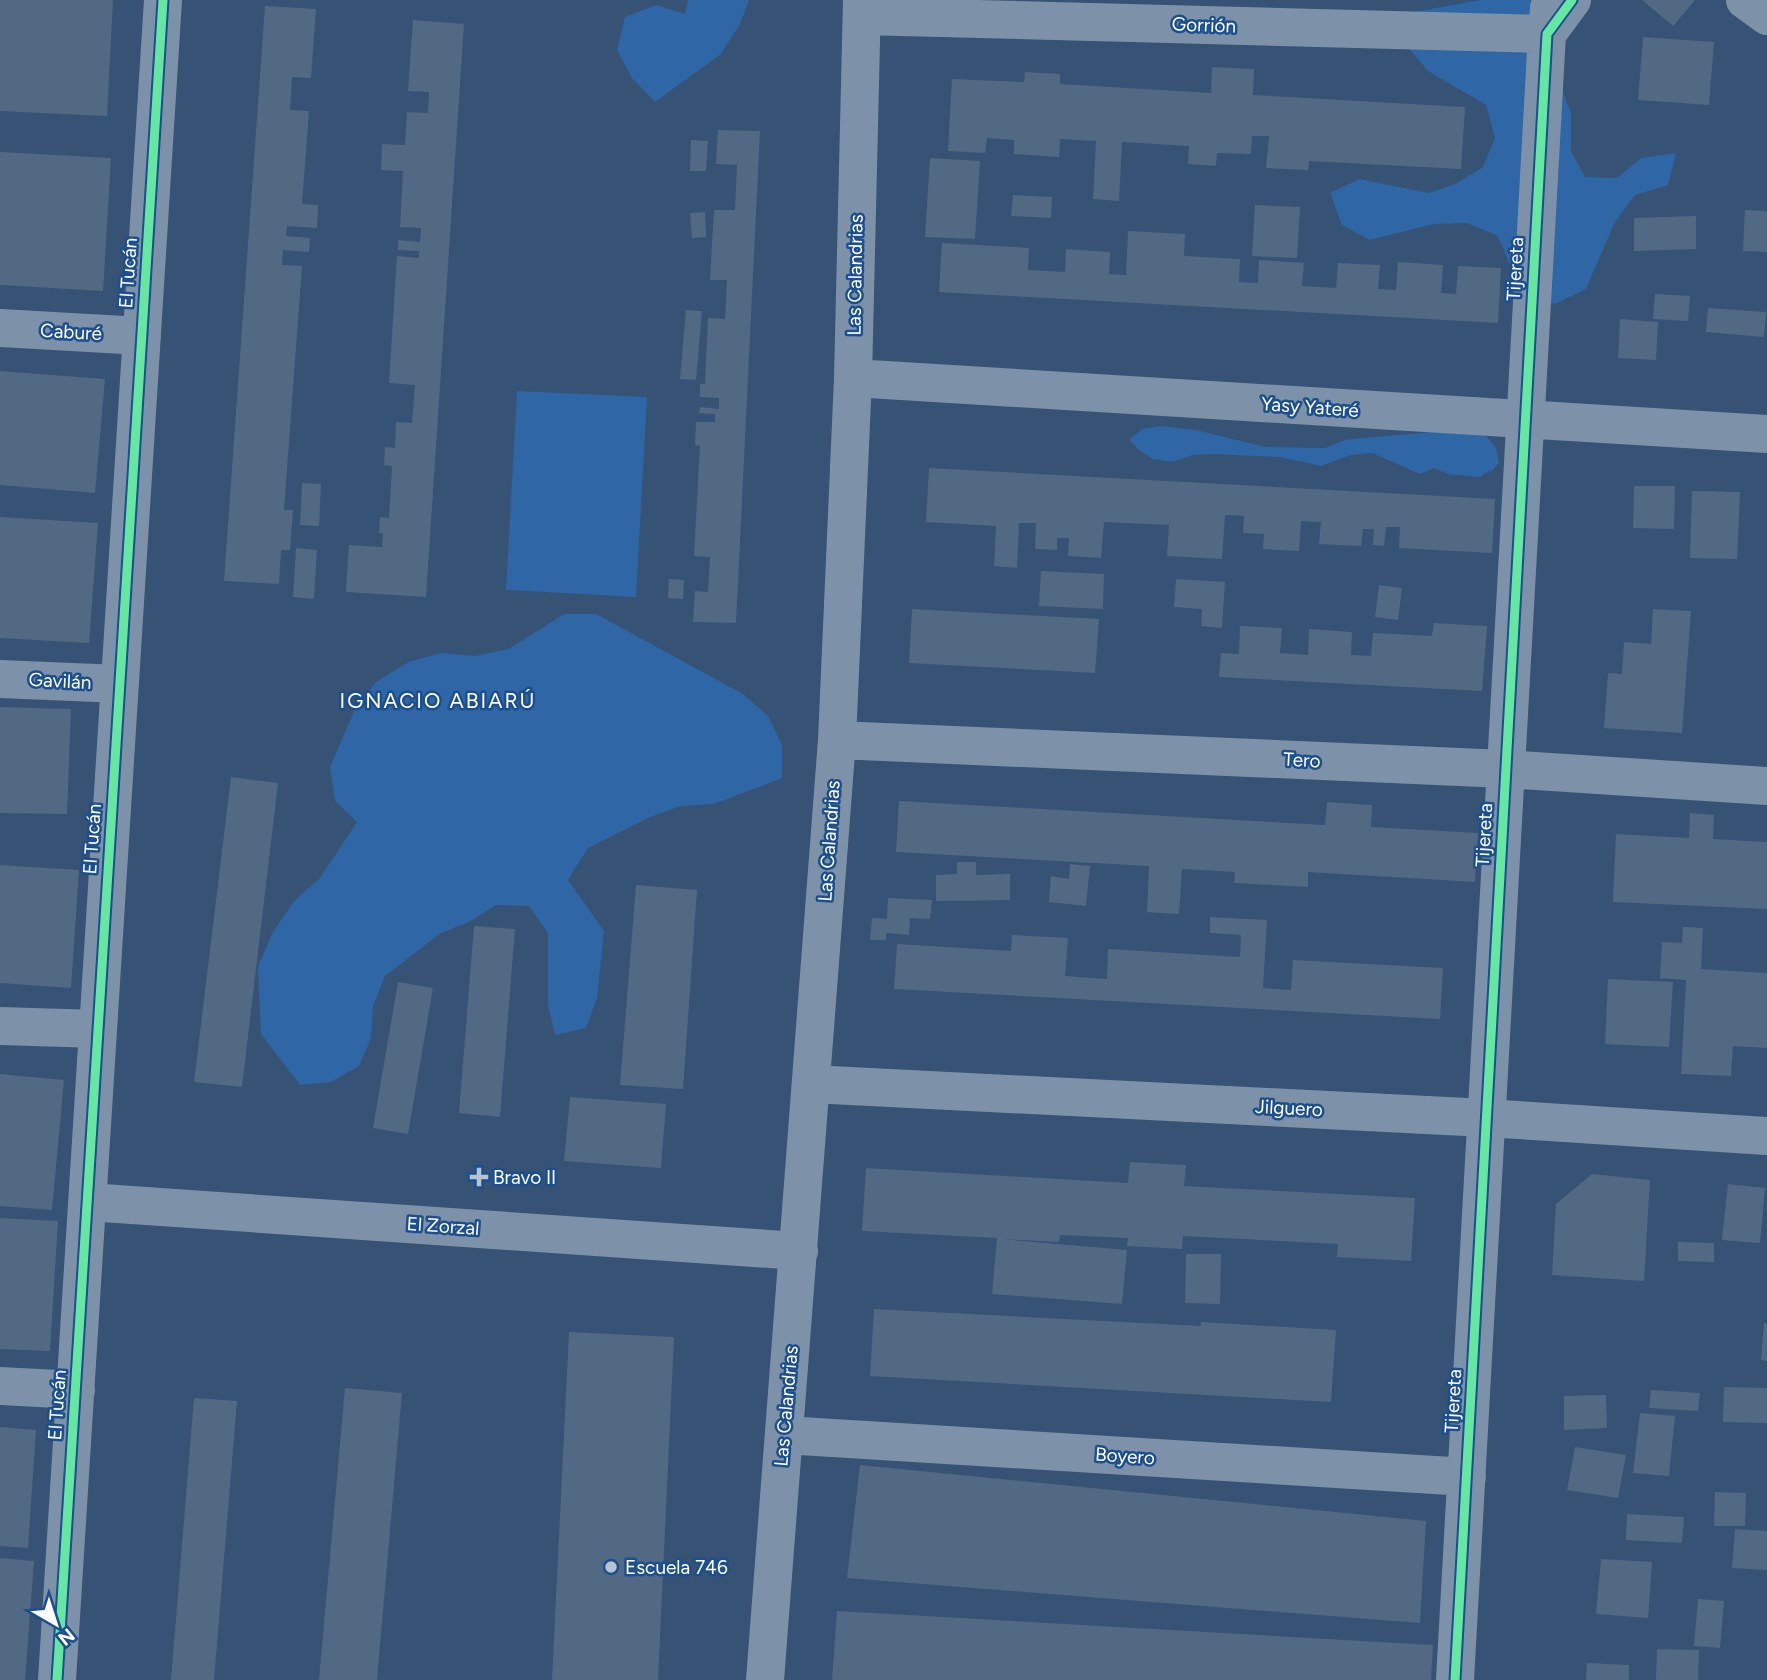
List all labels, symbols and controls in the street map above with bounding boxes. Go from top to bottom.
street label: Gorrión [1171,12,1237,38]
street label: Las Calandrias [842,214,868,336]
street label: Tijereta [1502,236,1528,302]
street label: El Tucán [114,237,142,309]
street label: Caburé [39,319,103,345]
street label: Yasy Yateré [1260,392,1360,422]
street label: Gavilán [28,668,92,694]
district label: IGNACIO ABIARÚ [340,688,536,713]
street label: Tero [1283,748,1321,772]
street label: Las Calandrias [813,779,845,902]
street label: Tijereta [1471,802,1497,868]
street label: El Tucán [78,803,106,875]
street label: Jilguero [1254,1095,1324,1121]
place label: Bravo II [493,1166,556,1189]
marker: Bravo II [471,1169,487,1185]
street label: El Zorzal [406,1212,480,1240]
street label: Las Calandrias [769,1344,803,1468]
street label: Tijereta [1440,1368,1466,1434]
street label: El Tucán [43,1369,71,1441]
street label: Boyero [1094,1442,1156,1470]
place label: Escuela 746 [625,1556,728,1579]
marker: Escuela 746 [603,1559,619,1575]
north arrow [21,1589,91,1659]
text: N [53,1623,79,1650]

